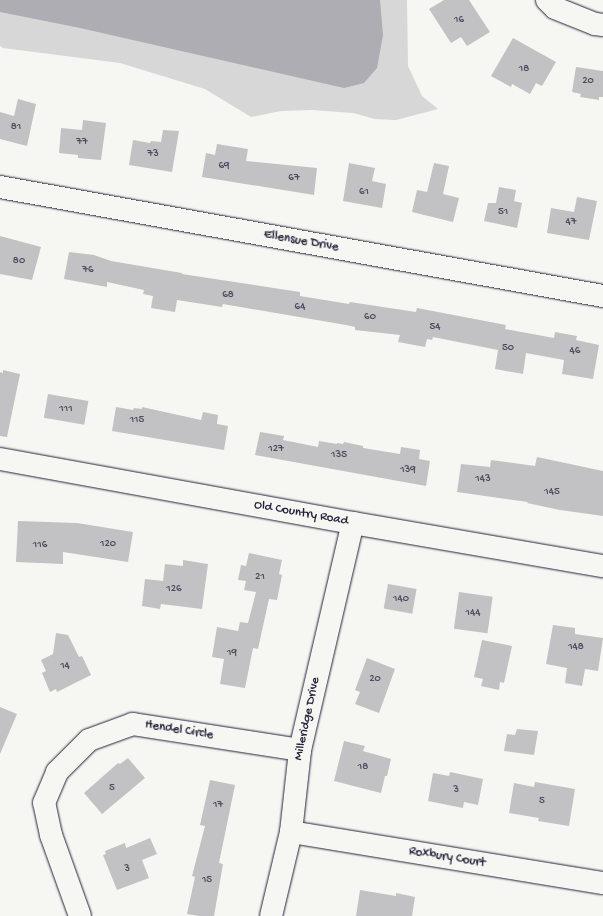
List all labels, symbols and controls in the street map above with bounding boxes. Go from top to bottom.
house number: 16 [454,13,464,27]
house number: 18 [519,62,529,76]
house number: 20 [582,74,594,88]
house number: 81 [11,120,21,134]
house number: 77 [76,135,88,149]
house number: 73 [147,147,159,161]
house number: 69 [218,159,230,173]
house number: 67 [288,171,300,185]
house number: 61 [359,185,369,199]
house number: 51 [498,205,508,219]
house number: 47 [566,215,576,229]
street label: Ellensue Drive [262,228,340,256]
house number: 80 [13,254,25,268]
house number: 76 [82,263,94,277]
house number: 68 [222,288,234,302]
house number: 64 [295,300,305,314]
house number: 60 [364,310,376,324]
house number: 54 [430,320,440,334]
house number: 50 [502,341,514,355]
house number: 46 [570,344,580,358]
house number: 111 [59,402,73,416]
house number: 115 [130,413,144,427]
house number: 127 [268,442,284,456]
house number: 135 [331,448,347,462]
house number: 139 [400,463,416,477]
house number: 143 [475,472,491,486]
house number: 145 [544,485,560,499]
street label: Old Country Road [253,498,349,530]
house number: 120 [100,537,116,551]
house number: 116 [33,538,47,552]
house number: 21 [255,570,265,584]
house number: 126 [166,582,182,596]
house number: 140 [393,592,409,606]
house number: 144 [466,606,480,620]
house number: 148 [568,640,584,654]
house number: 19 [227,646,237,660]
house number: 14 [60,659,70,673]
house number: 20 [369,672,381,686]
street label: Milleridge Drive [292,676,324,762]
street label: Hendel Circle [144,718,214,744]
house number: 18 [358,760,368,774]
house number: 5 [109,781,115,795]
house number: 3 [453,783,459,797]
house number: 5 [539,794,545,808]
house number: 17 [213,798,223,812]
street label: Roxbury Court [408,844,486,872]
house number: 3 [124,862,130,876]
house number: 15 [202,873,212,887]

